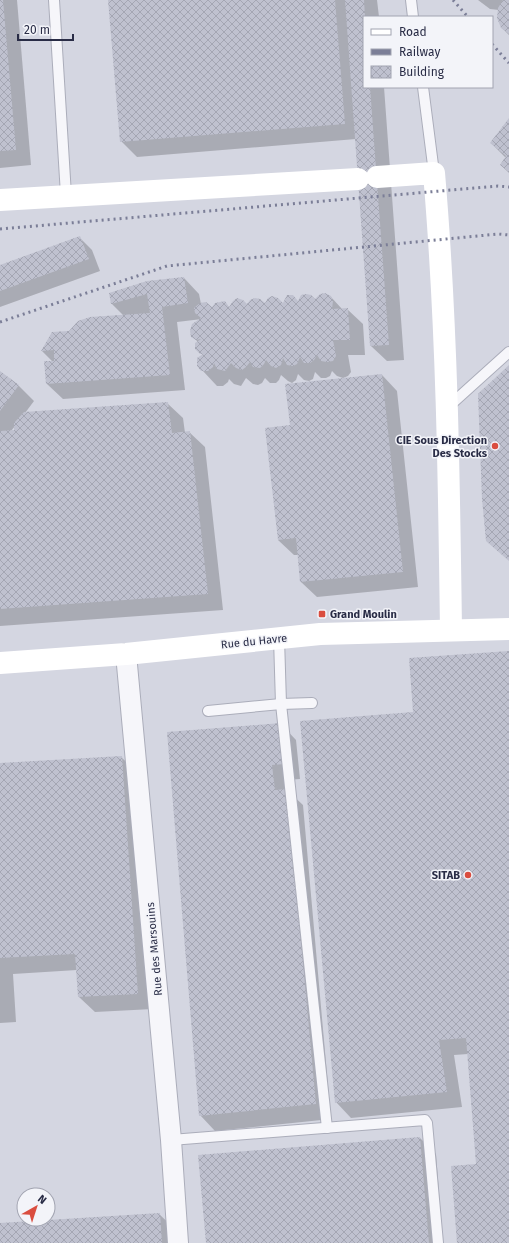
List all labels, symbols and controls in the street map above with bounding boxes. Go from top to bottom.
scale bar [18,16,73,42]
legend [363,16,493,88]
text: 20 m [24,23,50,37]
text: Road [399,25,427,39]
text: Railway [399,45,440,59]
text: Building [399,65,445,79]
place label: CIE Sous Direction Des Stocks [396,434,488,460]
marker: CIE Sous Direction Des Stocks [490,441,500,451]
place label: Grand Moulin [330,608,397,621]
marker: Grand Moulin [317,609,327,619]
street label: Rue du Havre [220,632,288,651]
place label: SITAB [432,869,460,882]
marker: SITAB [463,870,473,880]
street label: Rue des Marsouins [144,902,165,996]
north arrow [16,1187,56,1227]
text: N [35,1192,49,1207]

